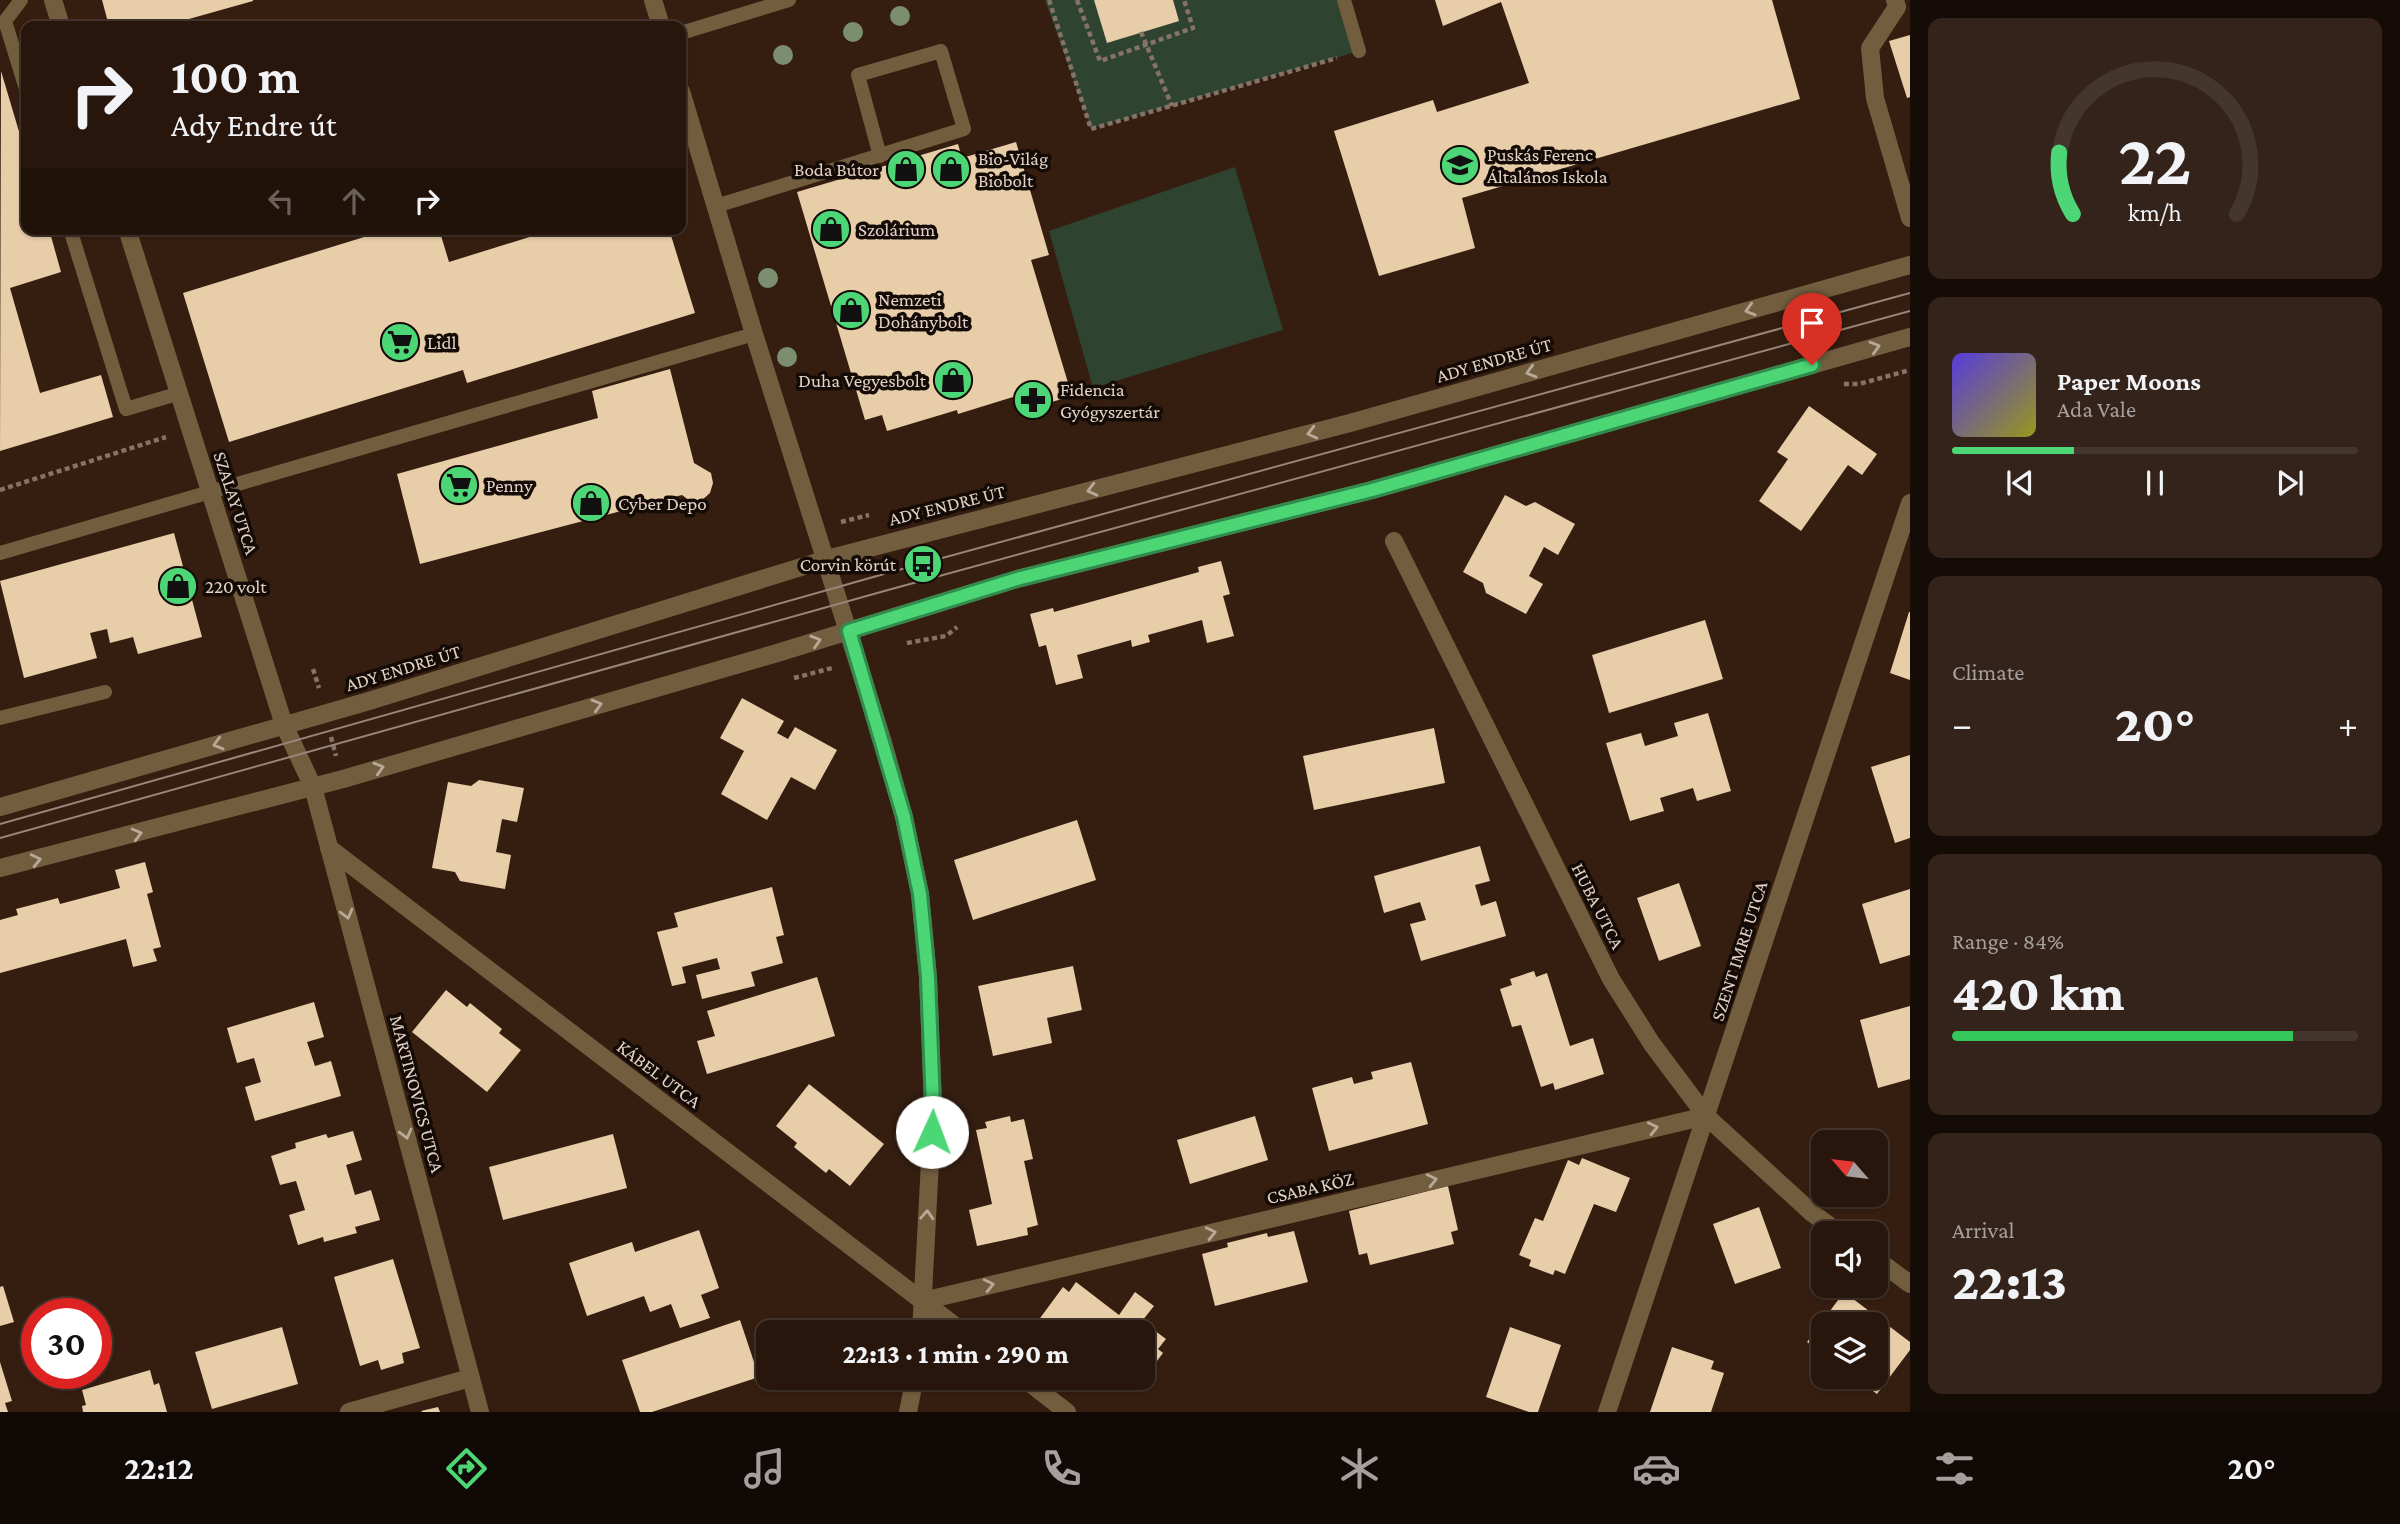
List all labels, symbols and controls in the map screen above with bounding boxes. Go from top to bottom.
icon: right [56,49,147,140]
text: 100 m [171,49,300,104]
text: Ady Endre út [171,107,337,143]
text: 22 [2118,120,2192,201]
school or university icon: Puskás Ferenc Általános Iskola [1439,144,1481,186]
place label: Puskás Ferenc Általános Iskola [1487,144,1608,187]
shop icon: Boda Bútor [885,148,927,190]
shop icon: Bio-Világ Biobolt [930,148,972,190]
place label: Bio-Világ Biobolt [978,148,1048,191]
place label: Boda Bútor [794,159,879,180]
icon: left [262,182,300,220]
icon: ahead [335,182,373,220]
icon: right [408,182,446,220]
text: km/h [2128,199,2182,226]
shop icon: Szolárium [810,208,852,250]
place label: Szolárium [858,219,935,240]
shop icon: Nemzeti Dohánybolt [830,289,872,331]
place label: Nemzeti Dohánybolt [878,289,969,332]
pin [1782,293,1842,365]
one-way arrow [1744,302,1756,316]
icon: arrive [1793,304,1831,342]
supermarket icon: Lidl [379,321,421,363]
place label: Lidl [427,332,456,353]
street label: ADY ENDRE ÚT [1434,333,1555,386]
one-way arrow [1869,340,1881,355]
shop icon: Duha Vegyesbolt [932,359,974,401]
one-way arrow [1525,364,1537,378]
text: Paper Moons [2057,367,2201,396]
place label: Duha Vegyesbolt [798,370,927,391]
pharmacy icon: Fidencia Gyógyszertár [1012,379,1054,421]
place label: Fidencia Gyógyszertár [1060,379,1160,422]
text: Ada Vale [2057,396,2136,422]
one-way arrow [1306,425,1318,439]
street label: SZALAY UTCA [209,449,263,557]
supermarket icon: Penny [438,464,480,506]
icon: previous [2001,464,2039,502]
icon: pause [2136,464,2174,502]
icon: next [2271,464,2309,502]
place label: Penny [486,475,533,496]
street label: ADY ENDRE ÚT [887,480,1008,530]
shop icon: Cyber Depo [570,482,612,524]
one-way arrow [1086,482,1098,496]
place label: Cyber Depo [618,493,707,514]
bus stop icon: Corvin körút [902,543,944,585]
place label: Corvin körút [800,554,897,575]
shop icon: 220 volt [157,565,199,607]
place label: 220 volt [205,576,267,597]
one-way arrow [810,634,822,649]
street label: ADY ENDRE ÚT [343,640,464,695]
text: Climate [1952,659,2024,685]
text: 20° [2115,694,2195,752]
one-way arrow [591,698,603,713]
text: − [1952,703,1972,745]
text: + [2338,703,2358,745]
one-way arrow [213,736,225,750]
one-way arrow [373,762,385,776]
one-way arrow [131,828,143,842]
one-way arrow [29,854,41,868]
street label: HUBA UTCA [1567,859,1629,953]
street label: SZENT IMRE UTCA [1706,878,1772,1024]
one-way arrow [339,908,353,920]
text: Range · 84% [1952,928,2064,954]
text: 420 km [1952,963,2124,1021]
street label: MARTINOVICS UTCA [386,1013,448,1175]
street label: KÁBEL UTCA [613,1036,705,1112]
position arrow [895,1095,969,1169]
one-way arrow [1647,1122,1659,1136]
one-way arrow [397,1128,412,1140]
north arrow [1811,1130,1888,1208]
map controls [1811,1130,1888,1389]
street label: CSABA KÖZ [1264,1168,1356,1208]
one-way arrow [1426,1174,1438,1189]
one-way arrow [919,1209,934,1220]
text: Arrival [1952,1217,2015,1243]
button: sound [1811,1221,1888,1298]
one-way arrow [1205,1227,1217,1241]
text: 22:13 [1952,1252,2067,1310]
one-way arrow [983,1279,995,1293]
speed limit sign: 30 [21,1298,112,1389]
button: layers [1811,1312,1888,1389]
text: 22:13 · 1 min · 290 m [842,1340,1069,1369]
icon: directions [442,1444,491,1493]
icon: music [740,1444,789,1493]
icon: phone [1037,1444,1086,1493]
icon: climate [1335,1444,1384,1493]
icon: car [1632,1444,1681,1493]
icon: filters [1930,1444,1979,1493]
text: 22:12 [124,1450,194,1486]
text: 20° [2227,1450,2276,1486]

